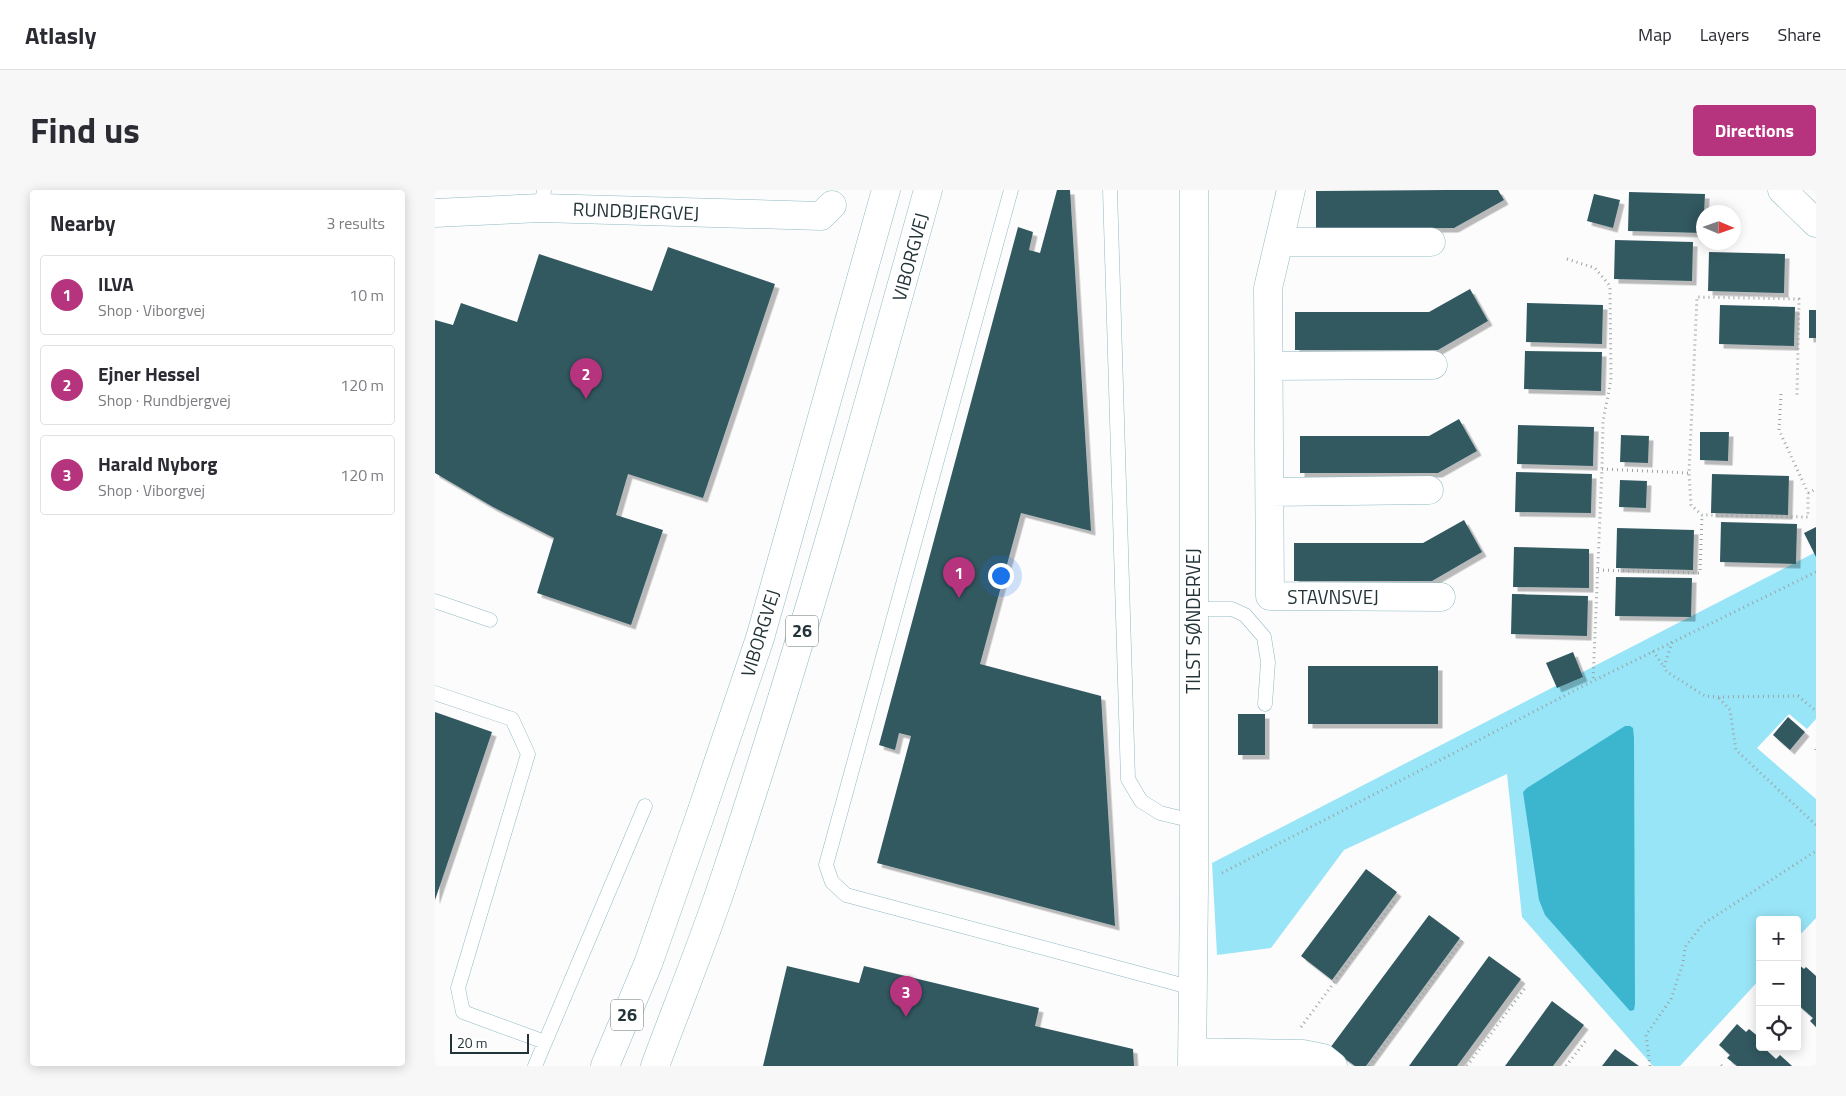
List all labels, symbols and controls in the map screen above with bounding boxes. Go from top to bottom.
text: Atlasly [25,17,96,53]
text: Map [1638,21,1672,48]
text: Layers [1700,21,1749,48]
text: Share [1777,21,1821,48]
text: Find us [30,103,140,157]
button: Directions [1693,105,1816,156]
street label: RUNDBJERGVEJ [572,194,700,227]
north arrow [1696,205,1741,250]
text: Nearby [50,207,115,239]
street label: VIBORGVEJ [884,210,935,304]
text: 3 results [326,211,385,235]
text: ILVA [98,269,134,298]
text: 1 [63,283,71,307]
text: 10 m [349,283,384,307]
text: Shop · Viborgvej [98,298,205,322]
pin: 2 [570,358,602,399]
text: Ejner Hessel [98,359,200,388]
text: 2 [63,373,71,397]
text: 120 m [340,373,384,397]
text: Shop · Rundbjergvej [98,388,231,412]
text: Harald Nyborg [98,449,217,478]
text: 3 [63,463,71,487]
text: 120 m [340,463,384,487]
text: Shop · Viborgvej [98,478,205,502]
street label: TILST SØNDERVEJ [1178,548,1207,694]
pin: 1 [943,557,975,598]
your location [988,563,1014,589]
street label: STAVNSVEJ [1287,582,1379,611]
street label: VIBORGVEJ [732,585,787,680]
road number: 26 [786,616,818,646]
map controls [1756,916,1801,1051]
button: + [1756,916,1801,961]
button: − [1756,961,1801,1006]
pin: 3 [890,976,922,1017]
road number: 26 [611,1000,643,1030]
button: locate [1756,1006,1801,1051]
scale bar [450,1031,529,1054]
text: 20 m [457,1032,487,1053]

